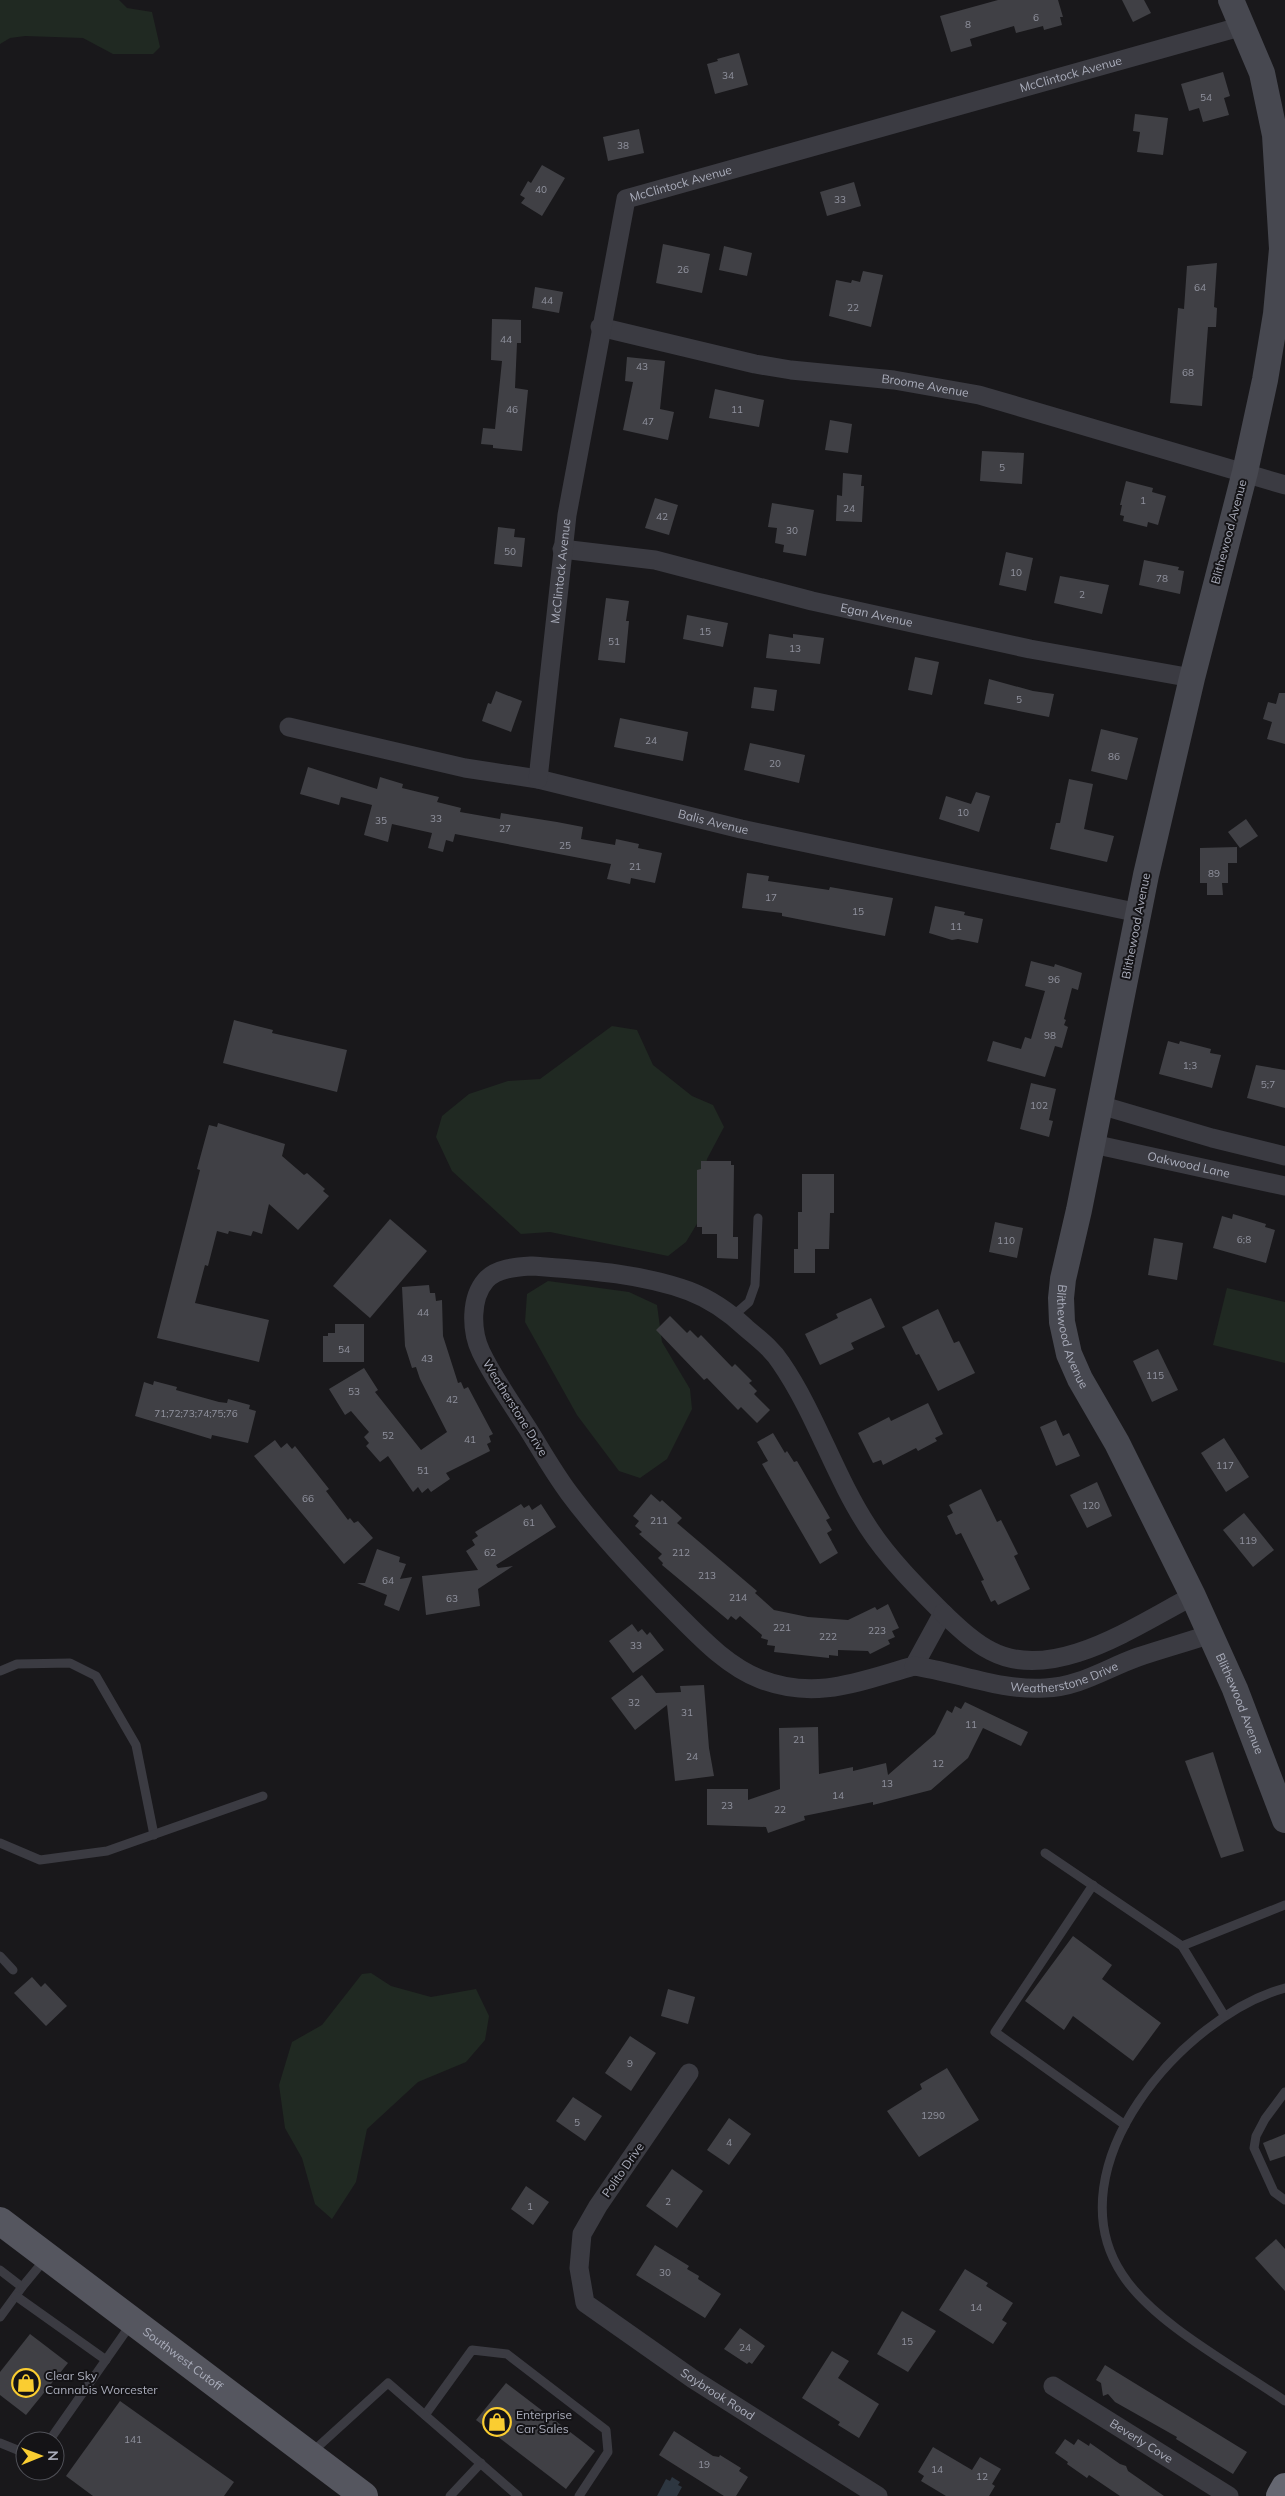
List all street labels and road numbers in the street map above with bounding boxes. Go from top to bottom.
street label: McClintock Avenue [1018,52,1123,95]
street label: McClintock Avenue [628,162,733,205]
street label: Broome Avenue [881,371,970,400]
street label: Blithewood Avenue [1207,478,1250,586]
street label: McClintock Avenue [547,518,574,624]
street label: Egan Avenue [839,599,914,630]
street label: Balis Avenue [677,806,750,837]
street label: Blithewood Avenue [1118,872,1153,980]
street label: Oakwood Lane [1146,1148,1232,1181]
street label: Blithewood Avenue [1054,1284,1092,1391]
street label: Weatherstone Drive [480,1357,551,1459]
street label: Blithewood Avenue [1213,1651,1267,1756]
street label: Weatherstone Drive [1010,1658,1120,1695]
street label: Polito Drive [598,2140,647,2200]
street label: Southwest Cutoff [140,2324,227,2394]
street label: Saybrook Road [678,2365,758,2423]
street label: Beverly Cove [1107,2415,1176,2466]

